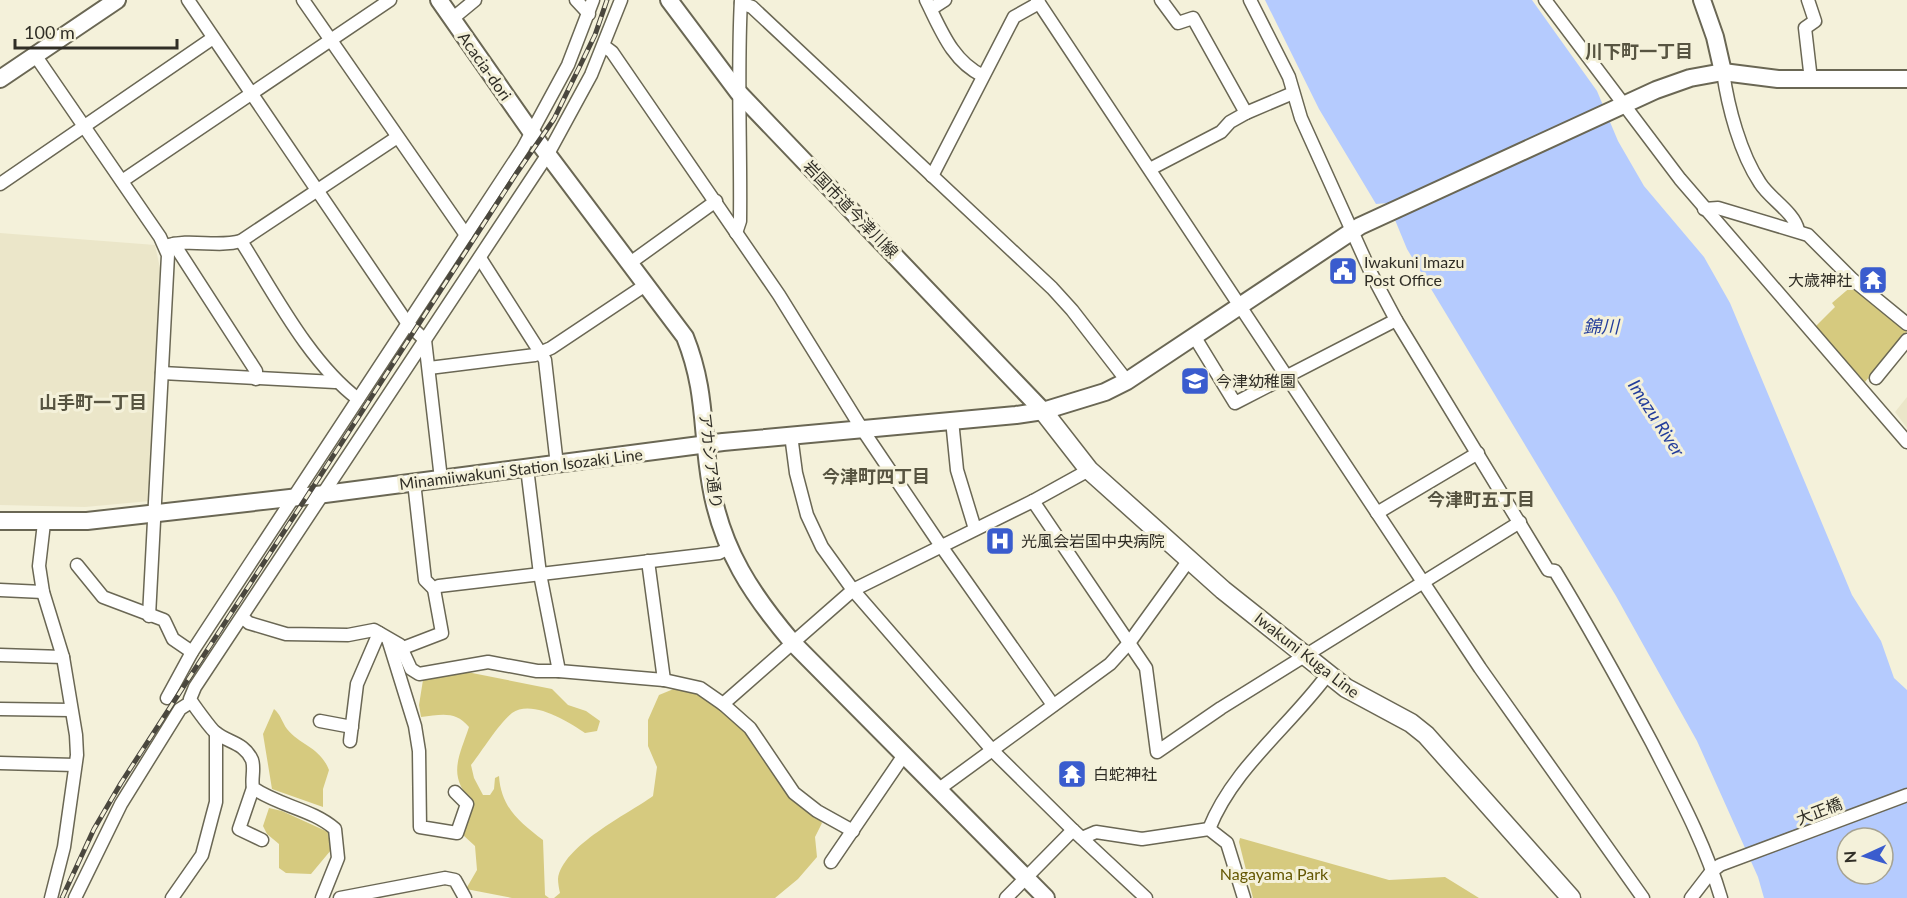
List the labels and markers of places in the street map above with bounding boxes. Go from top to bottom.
place label: Iwakuni Imazu Post Office [1364,252,1464,289]
public building icon: Iwakuni Imazu Post Office [1327,255,1359,287]
temple icon: 大歳神社 [1857,264,1889,296]
place label: 大歳神社 [1788,270,1852,289]
school or university icon: 今津幼稚園 [1179,365,1211,397]
place label: 今津幼稚園 [1216,371,1296,390]
hospital icon: 光風会岩国中央病院 [984,525,1016,557]
place label: 光風会岩国中央病院 [1021,531,1165,550]
temple icon: 白蛇神社 [1056,758,1088,790]
place label: 白蛇神社 [1093,764,1157,783]

